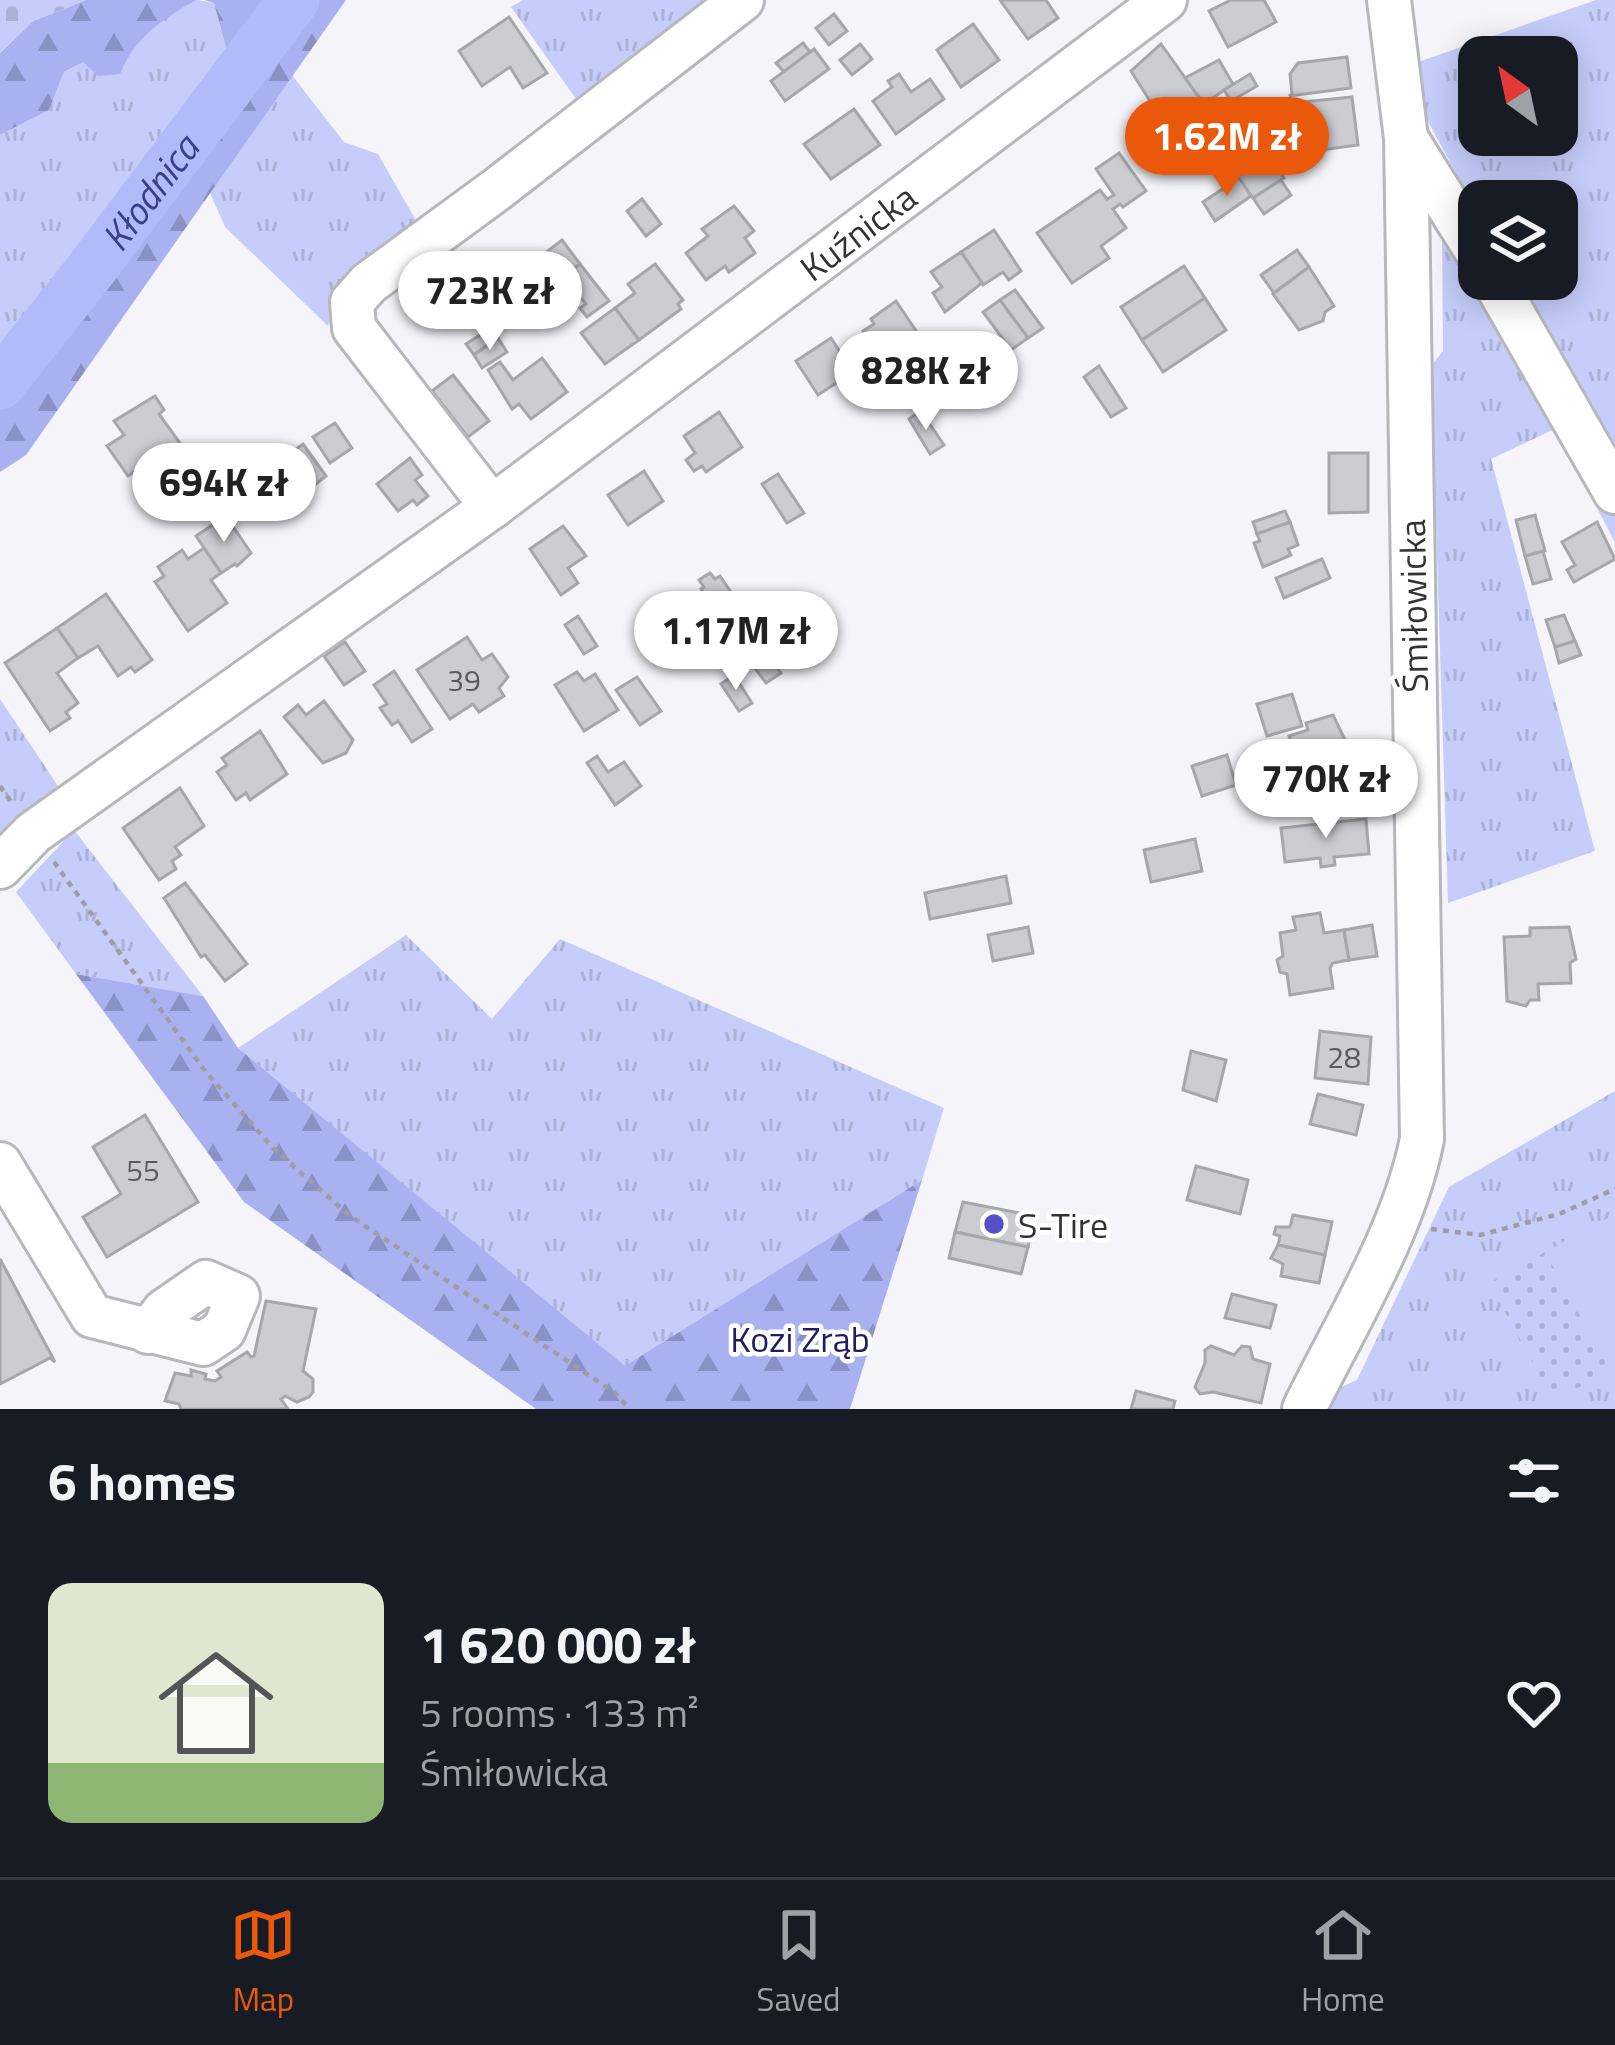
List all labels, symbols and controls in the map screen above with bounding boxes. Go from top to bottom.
north arrow [1458,36,1578,156]
map controls [1458,36,1578,300]
pin: 1.62M zł [1103,97,1351,199]
text: 1.62M zł [1152,106,1302,165]
water label: Kłodnica [86,120,214,263]
street label: Kuźnicka [788,169,927,294]
button: layers [1458,180,1578,300]
pin: 723K zł [379,251,601,353]
text: 723K zł [425,260,555,319]
pin: 828K zł [815,331,1037,433]
text: 828K zł [861,340,991,399]
pin: 694K zł [113,443,335,545]
text: 694K zł [159,452,289,511]
street label: Śmiłowicka [1384,519,1442,693]
pin: 1.17M zł [612,591,860,693]
text: 1.17M zł [661,600,811,659]
house number: 39 [447,657,481,703]
pin: 770K zł [1215,739,1437,841]
text: 770K zł [1261,748,1391,807]
house number: 28 [1327,1034,1361,1080]
house number: 55 [126,1147,160,1193]
place label: S-Tire [1018,1197,1108,1252]
marker: S-Tire [981,1211,1007,1237]
park label: Kozi Zrąb [730,1311,870,1366]
text: 6 homes [48,1442,236,1520]
icon: filters [1501,1448,1567,1514]
text: 1 620 000 zł [420,1605,696,1683]
icon: home [144,1631,288,1775]
icon: heart [1501,1670,1567,1736]
text: 5 rooms · 133 m² [420,1683,699,1742]
text: Śmiłowicka [420,1742,608,1801]
tab: Map [230,1902,296,2024]
tab: Saved [757,1902,841,2024]
tab: Home [1301,1902,1385,2024]

